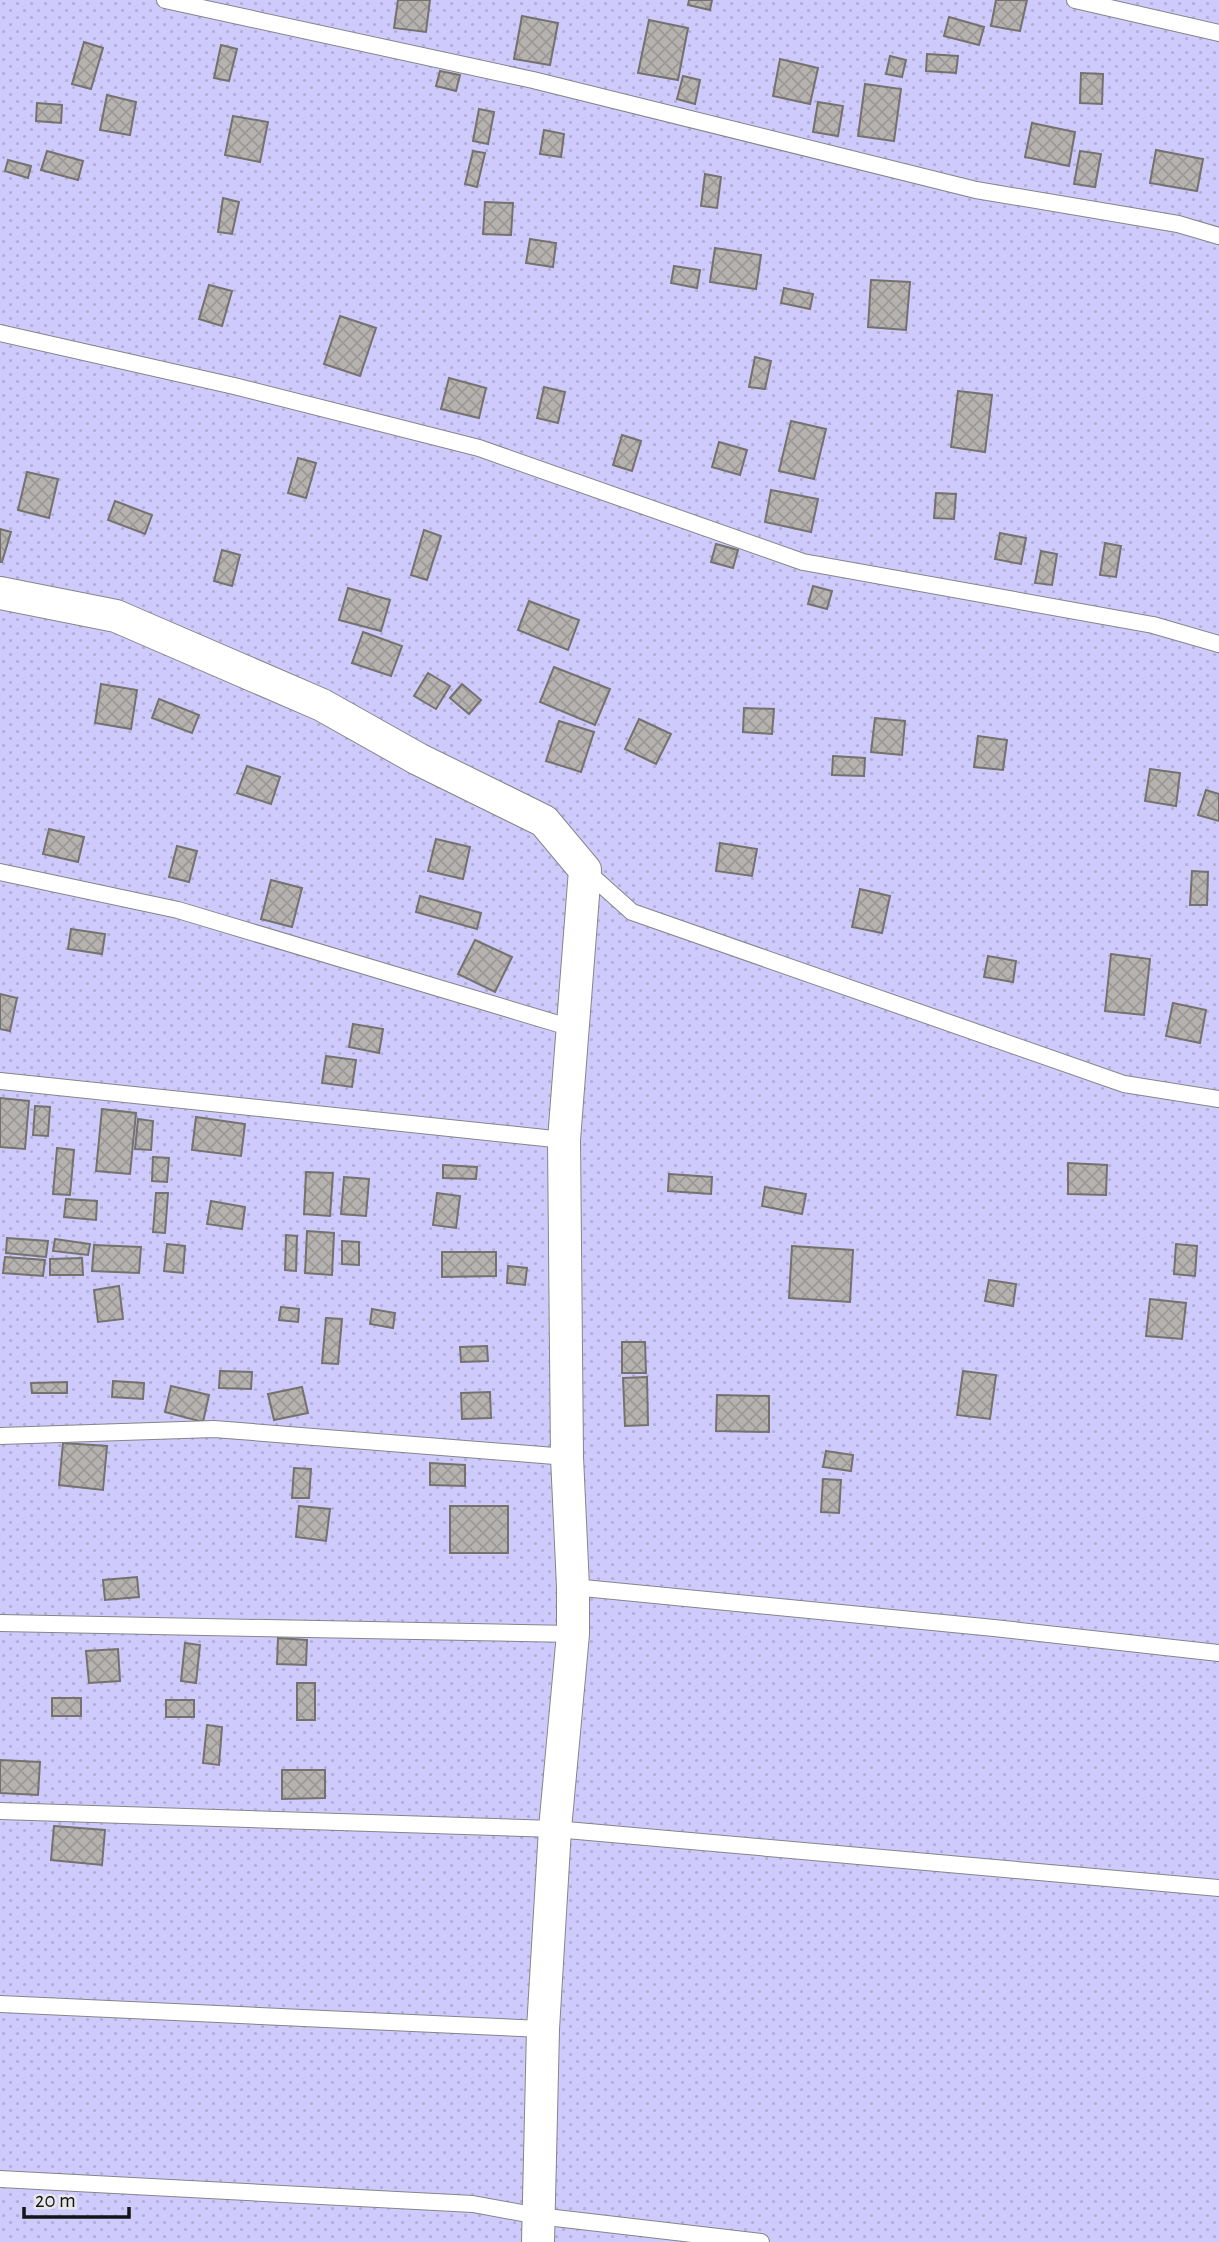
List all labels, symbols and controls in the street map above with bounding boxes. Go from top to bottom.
scale bar [24,2176,130,2220]
text: 20 m [35,2190,76,2211]

